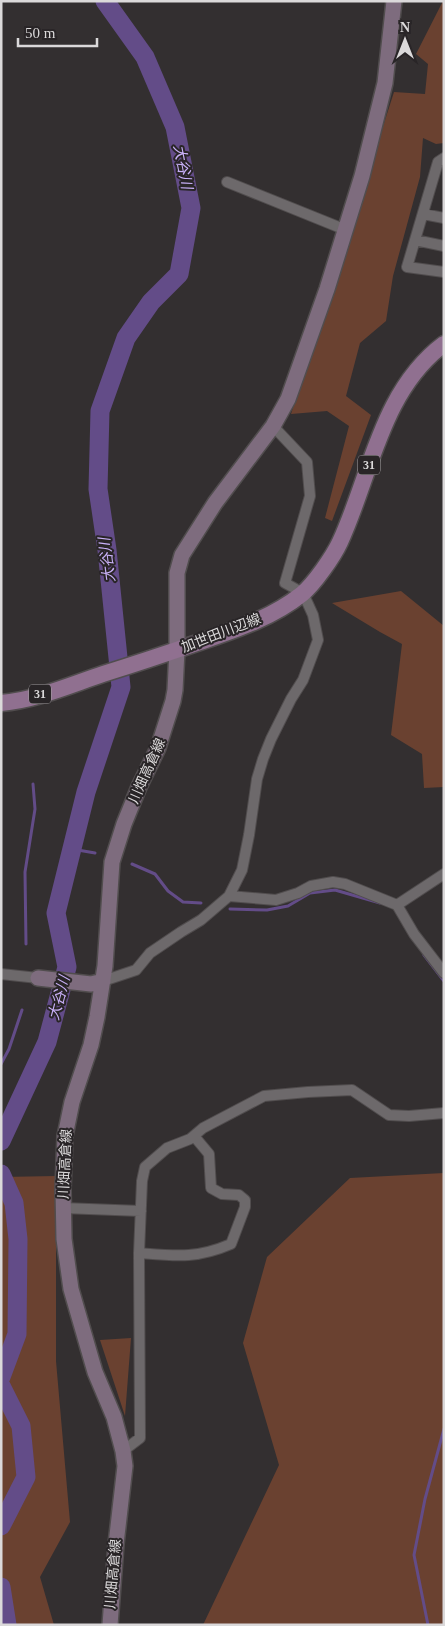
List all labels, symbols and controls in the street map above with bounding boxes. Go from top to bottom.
scale bar [18,15,96,47]
north arrow [380,15,430,65]
text: N [400,20,410,35]
text: 50 m [25,25,56,41]
water label: 大谷川 [171,143,196,193]
road number: 31 [358,456,380,474]
water label: 大谷川 [96,535,118,583]
street label: 加世田川辺線 [179,611,263,655]
road number: 31 [29,684,51,704]
street label: 川畑高倉線 [126,736,168,806]
water label: 大谷川 [45,972,73,1022]
street label: 川畑高倉線 [56,1129,74,1199]
street label: 川畑高倉線 [102,1538,124,1610]

